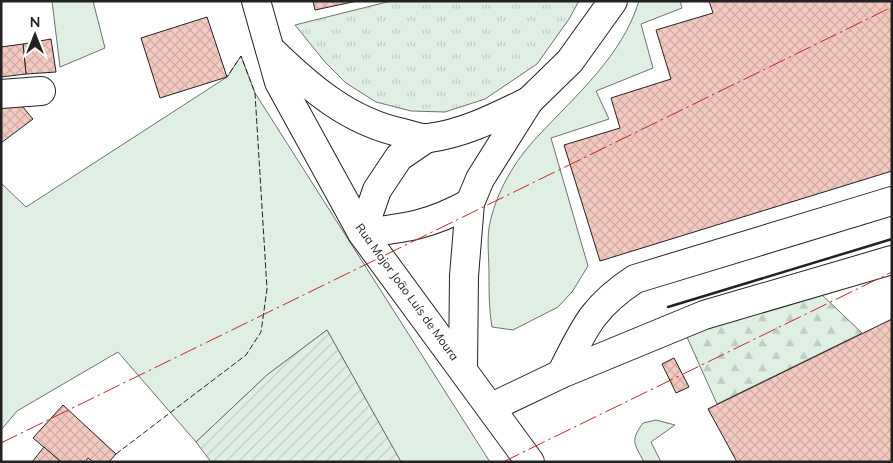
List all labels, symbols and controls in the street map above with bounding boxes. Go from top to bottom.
north arrow [10,10,60,60]
text: N [30,13,40,31]
street label: Rua Major João Luís de Moura [353,220,462,363]

